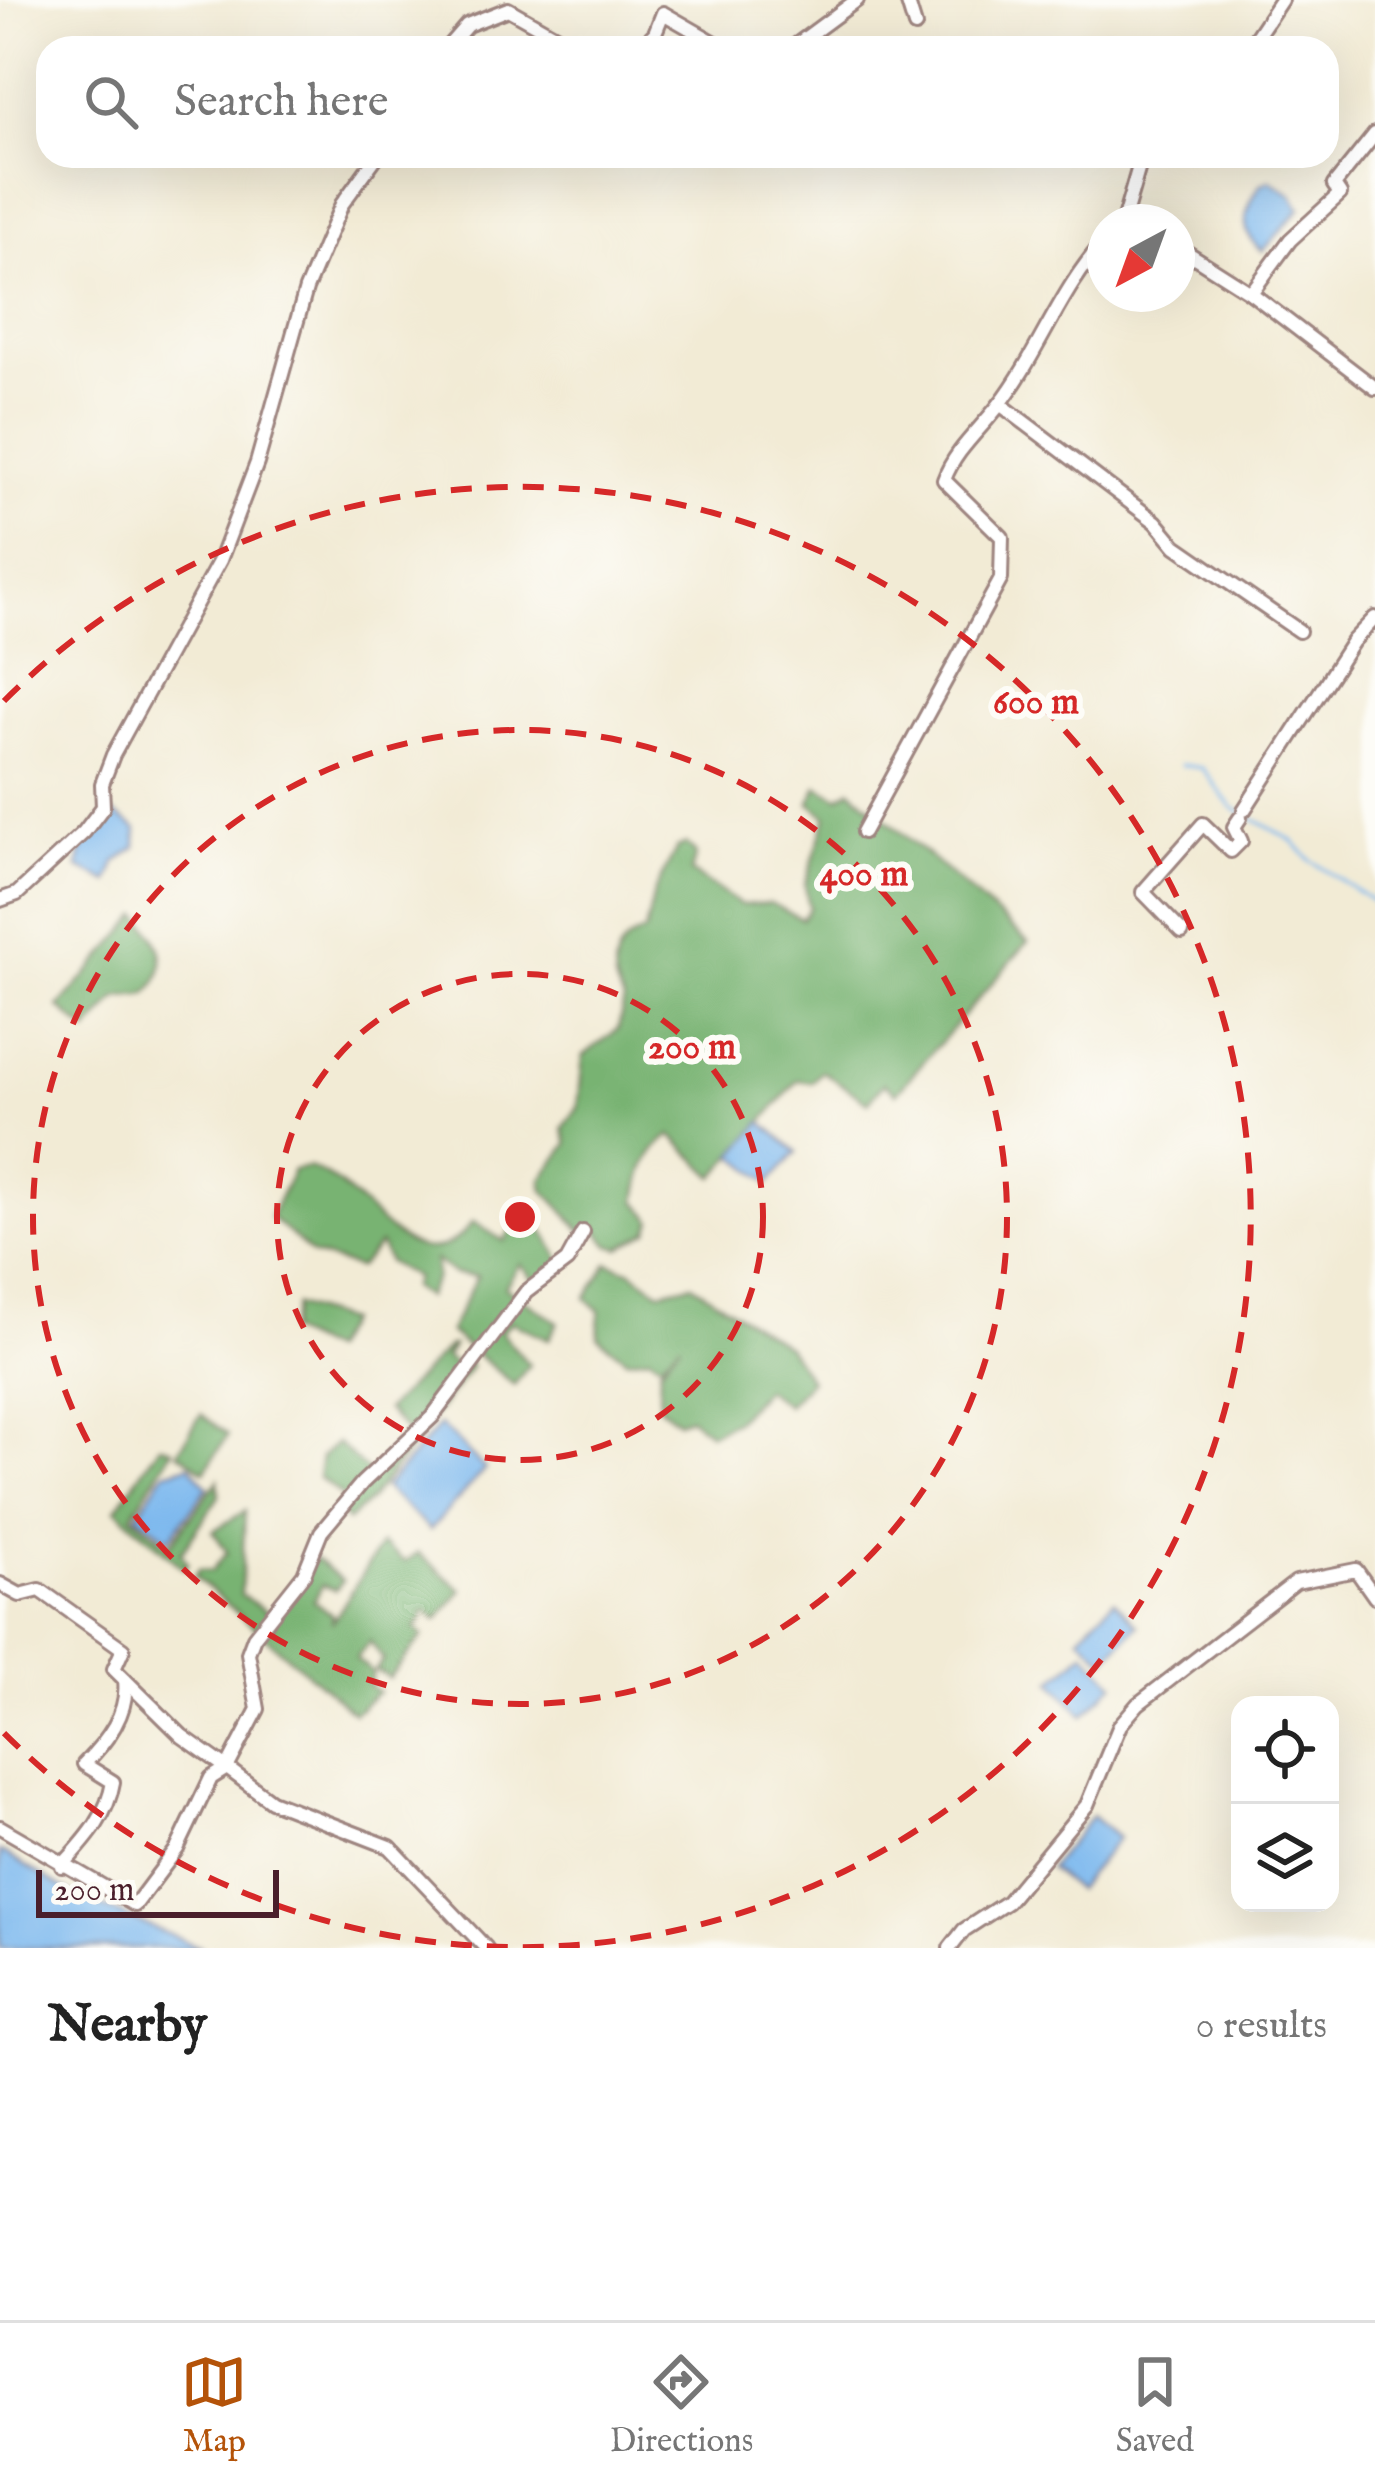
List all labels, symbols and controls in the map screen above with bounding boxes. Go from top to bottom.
search box [36,36,1339,168]
icon: search [78,69,144,135]
text: Search here [174,74,388,131]
north arrow [1087,204,1195,312]
text: 600 m [993,680,1079,726]
text: 400 m [820,852,909,898]
text: 200 m [648,1025,736,1071]
centre of rings [499,1196,541,1238]
map controls [1231,1696,1339,1912]
button: locate [1231,1696,1339,1804]
button: layers [1231,1804,1339,1912]
scale bar [36,1864,279,1917]
text: 200 m [54,1870,135,1912]
text: Nearby [48,1994,207,2059]
text: 0 results [1195,2002,1327,2051]
tab: Map [181,2349,247,2463]
tab: Directions [610,2349,753,2463]
tab: Saved [1116,2349,1194,2463]

